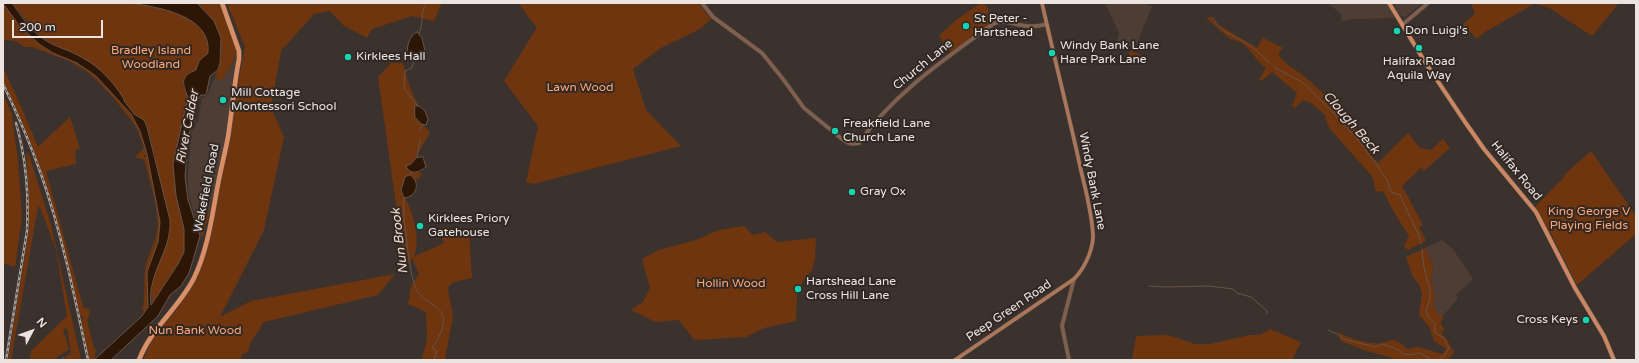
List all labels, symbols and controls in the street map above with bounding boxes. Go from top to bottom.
scale bar [14,12,105,38]
place label: St Peter - Hartshead [974,12,1033,40]
text: 200 m [19,20,56,34]
marker: St Peter - Hartshead [961,21,971,31]
place label: Don Luigi's [1405,24,1468,38]
marker: Don Luigi's [1392,26,1402,36]
street label: Church Lane [891,37,955,93]
place label: Windy Bank Lane Hare Park Lane [1060,39,1159,67]
marker: Halifax Road Aquila Way [1414,43,1424,53]
park label: Bradley Island Woodland [111,44,191,72]
marker: Windy Bank Lane Hare Park Lane [1047,48,1057,58]
place label: Kirklees Hall [356,50,425,64]
marker: Kirklees Hall [343,52,353,62]
place label: Halifax Road Aquila Way [1383,55,1455,83]
park label: Lawn Wood [546,81,614,95]
place label: Mill Cottage Montessori School [231,86,336,114]
water label: Clough Beck [1320,88,1382,158]
water label: River Calder [173,89,203,165]
marker: Mill Cottage Montessori School [218,95,228,105]
place label: Freakfield Lane Church Lane [843,117,930,145]
marker: Freakfield Lane Church Lane [830,126,840,136]
street label: Windy Bank Lane [1075,131,1109,231]
street label: Halifax Road [1488,138,1544,204]
street label: Wakefield Road [191,143,223,233]
place label: Gray Ox [860,185,906,199]
marker: Gray Ox [847,187,857,197]
park label: King George V Playing Fields [1548,205,1630,233]
water label: Nun Brook [388,207,412,275]
place label: Kirklees Priory Gatehouse [428,212,510,240]
marker: Kirklees Priory Gatehouse [415,221,425,231]
place label: Hartshead Lane Cross Hill Lane [806,275,896,303]
park label: Hollin Wood [696,277,766,291]
street label: Peep Green Road [964,277,1054,345]
marker: Hartshead Lane Cross Hill Lane [793,284,803,294]
north arrow [12,311,52,351]
place label: Cross Keys [1516,313,1578,327]
text: N [34,315,49,330]
marker: Cross Keys [1581,315,1591,325]
park label: Nun Bank Wood [149,324,241,338]

